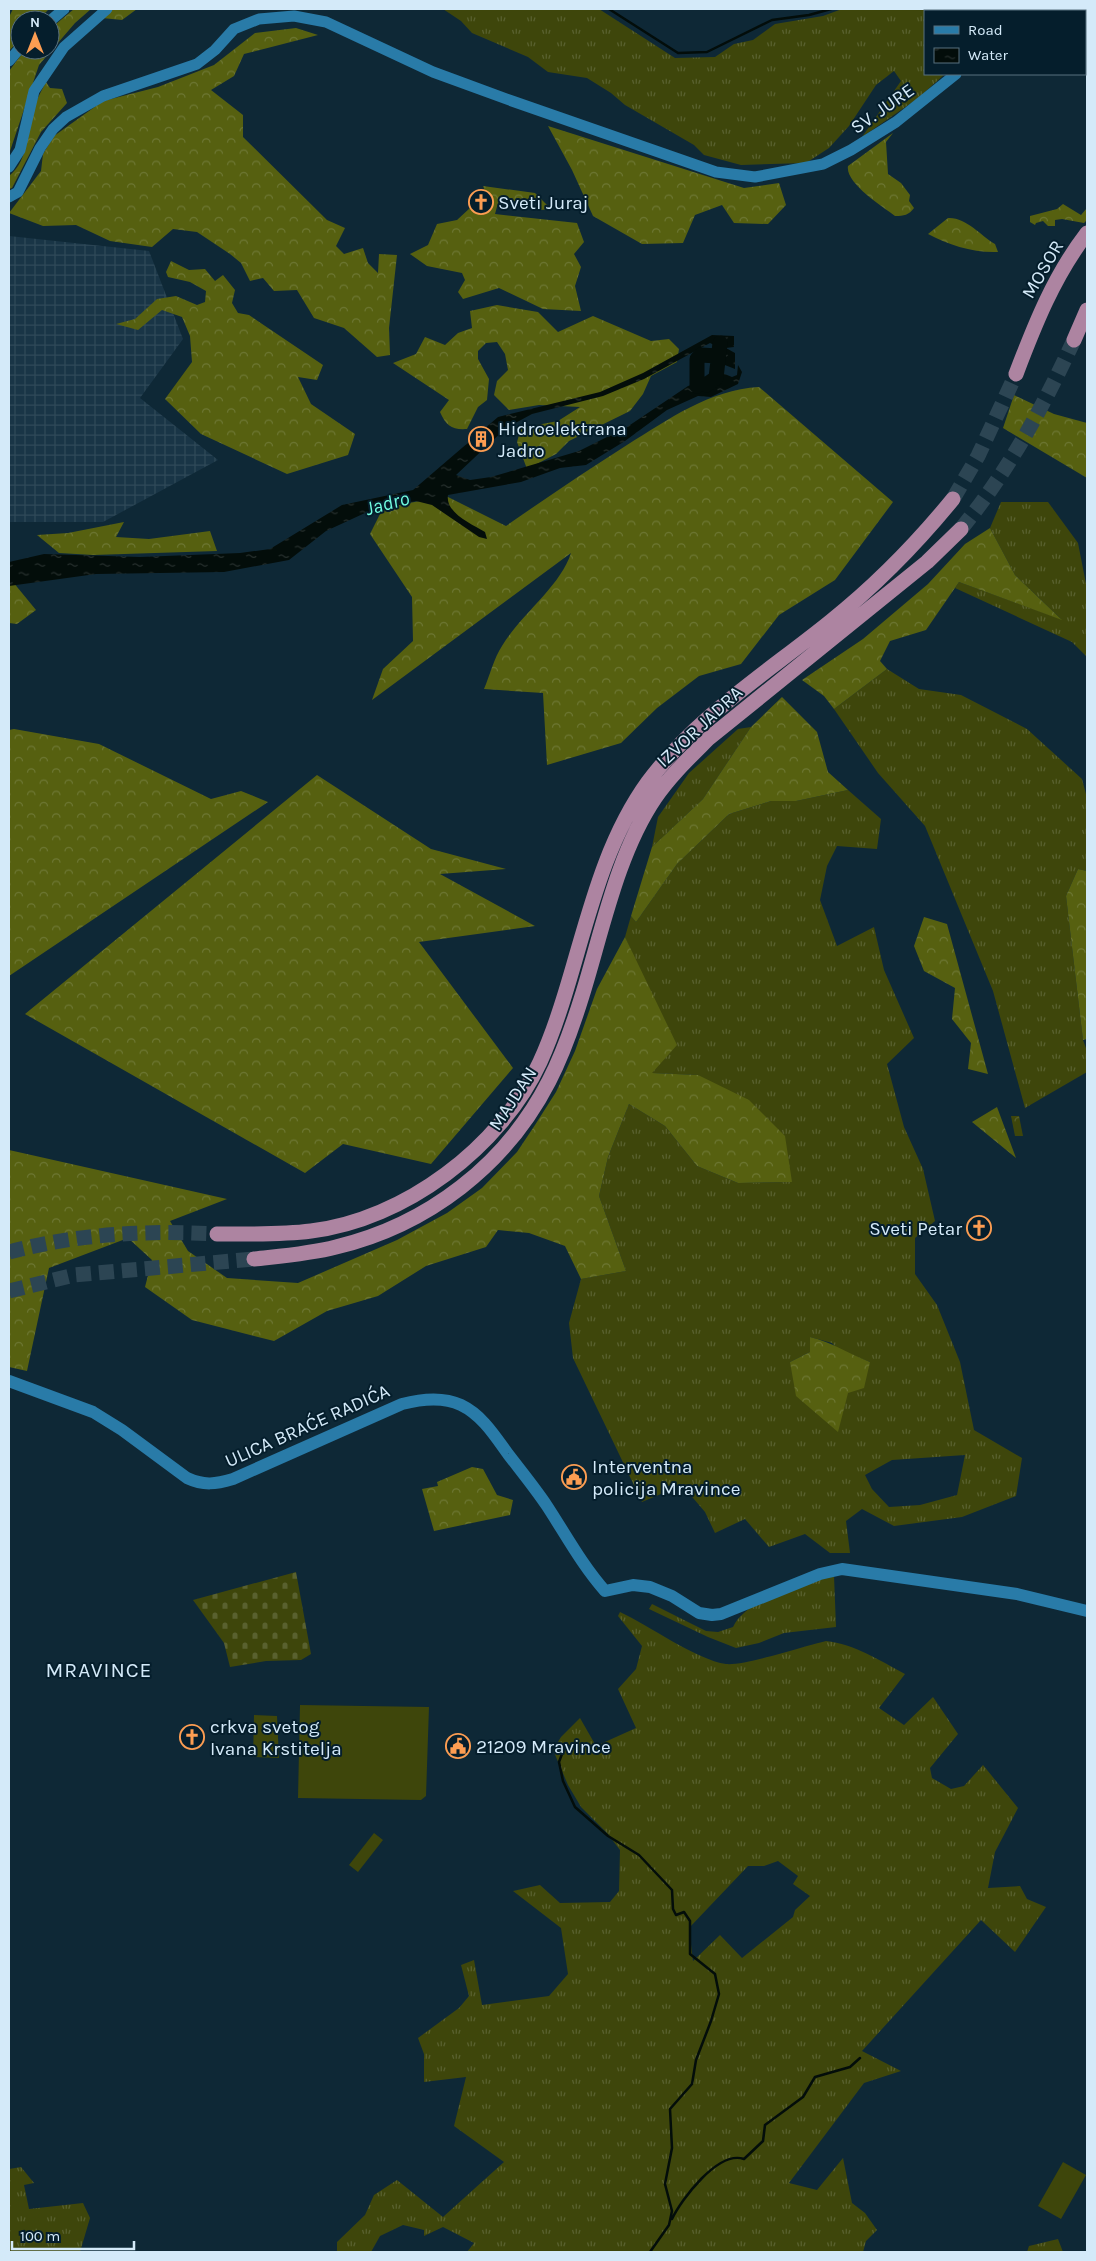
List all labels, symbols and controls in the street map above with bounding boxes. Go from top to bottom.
north arrow [10,10,60,60]
legend [924,10,1086,75]
text: N [30,14,40,31]
text: Road [968,21,1003,39]
text: Water [968,46,1009,64]
street label: SV. JURE [847,79,919,139]
church icon: Sveti Juraj [468,189,494,215]
place label: Sveti Juraj [498,192,589,214]
street label: MOSOR [1017,236,1068,303]
place label: Hidroelektrana Jadro [498,418,627,462]
building icon: Hidroelektrana Jadro [468,426,494,452]
water label: Jadro [363,487,412,520]
street label: IZVOR JADRA [652,681,747,772]
street label: MAJDAN [484,1063,541,1134]
church icon: Sveti Petar [966,1215,992,1241]
place label: Sveti Petar [869,1218,962,1240]
street label: ULICA BRAĆE RADIĆA [221,1379,393,1472]
place label: Interventna policija Mravince [592,1456,741,1500]
public building icon: Interventna policija Mravince [561,1464,587,1490]
district label: MRAVINCE [46,1658,152,1682]
place label: crkva svetog Ivana Krstitelja [210,1716,342,1760]
church icon: crkva svetog Ivana Krstitelja [179,1724,205,1750]
public building icon: 21209 Mravince [445,1733,471,1759]
place label: 21209 Mravince [476,1736,611,1758]
scale bar [12,2218,135,2250]
text: 100 m [20,2227,60,2245]

